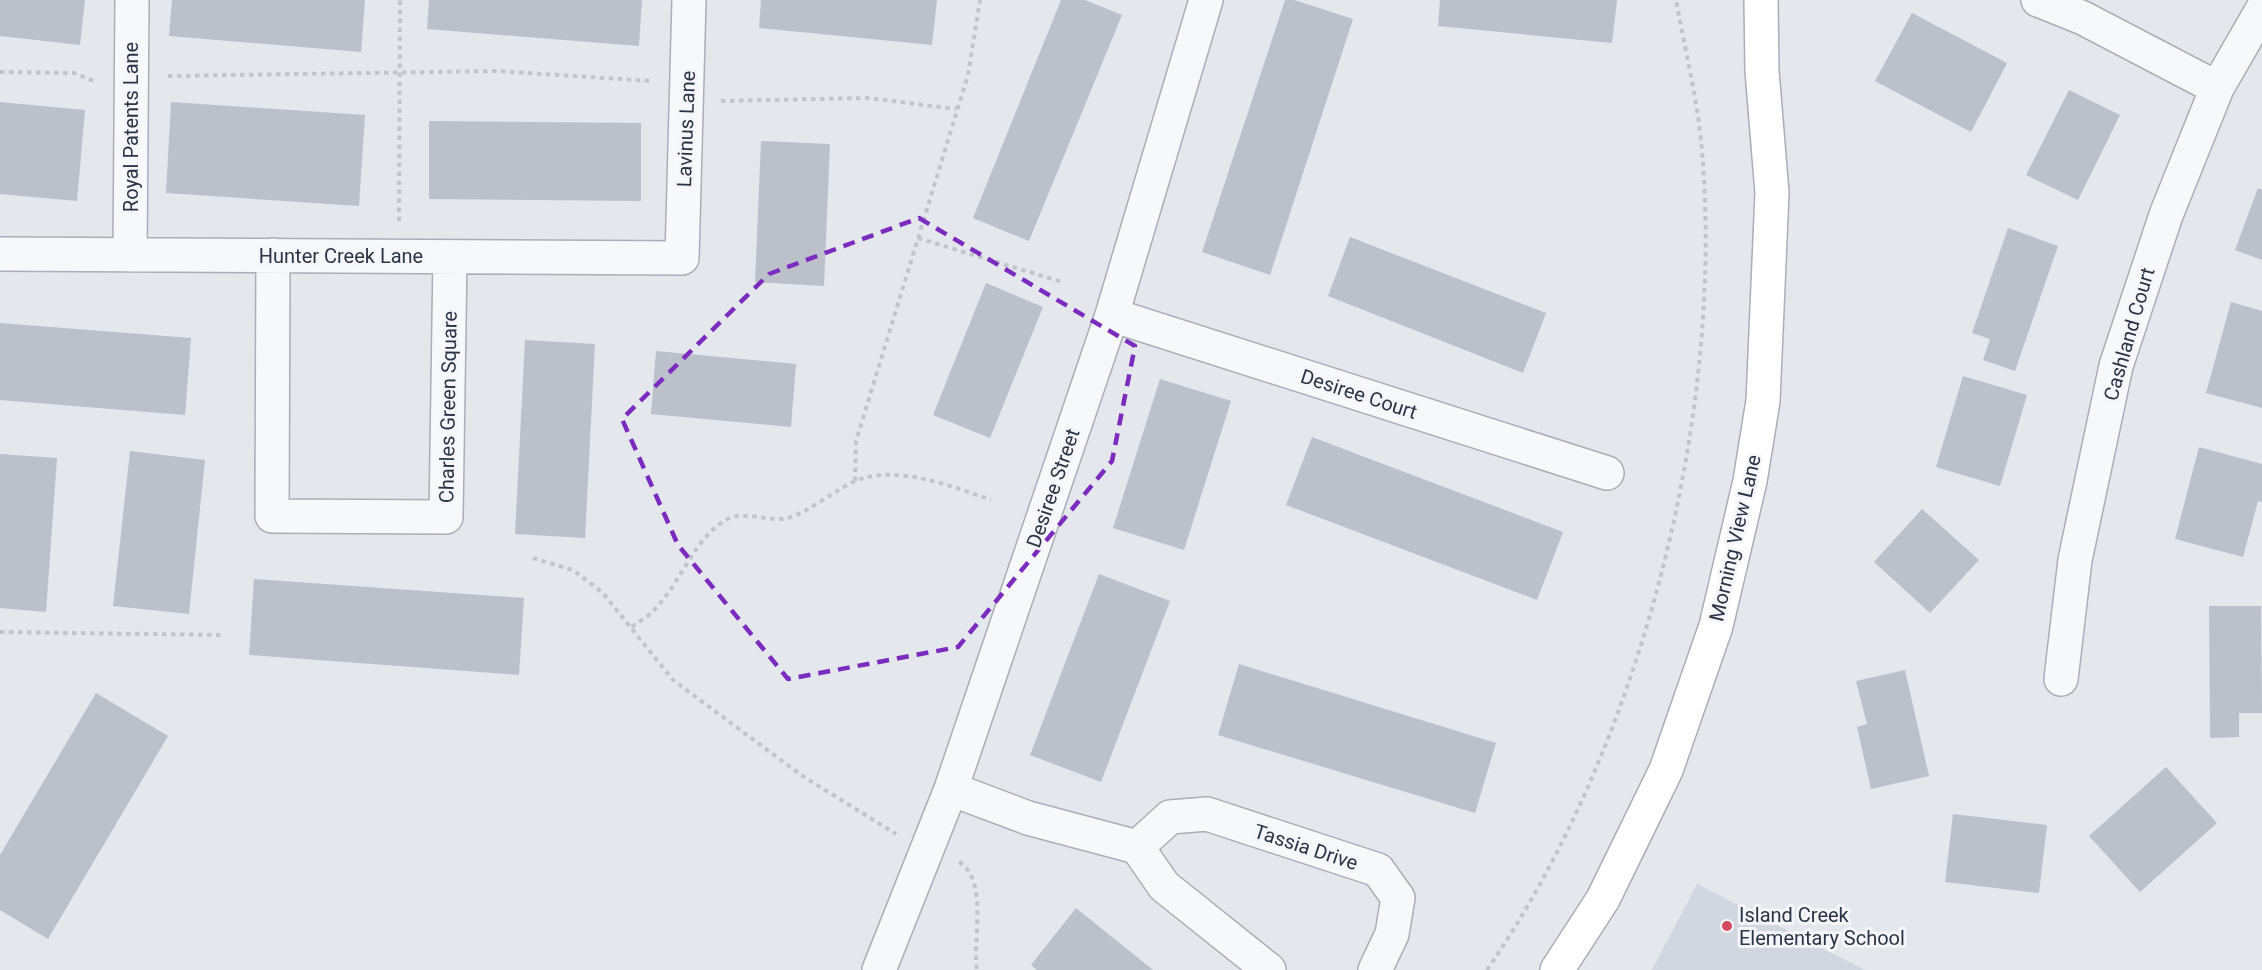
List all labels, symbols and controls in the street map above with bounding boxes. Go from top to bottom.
street label: Royal Patents Lane [119,42,143,212]
street label: Lavinus Lane [672,70,700,188]
street label: Hunter Creek Lane [259,244,423,268]
street label: Cashland Court [2099,265,2159,403]
street label: Charles Green Square [434,311,462,503]
street label: Desiree Court [1298,364,1420,424]
street label: Desiree Street [1021,425,1085,551]
street label: Morning View Lane [1704,452,1766,624]
street label: Tassia Drive [1251,819,1361,875]
place label: Island Creek Elementary School [1739,903,1905,950]
marker: Island Creek Elementary School [1720,919,1734,933]

